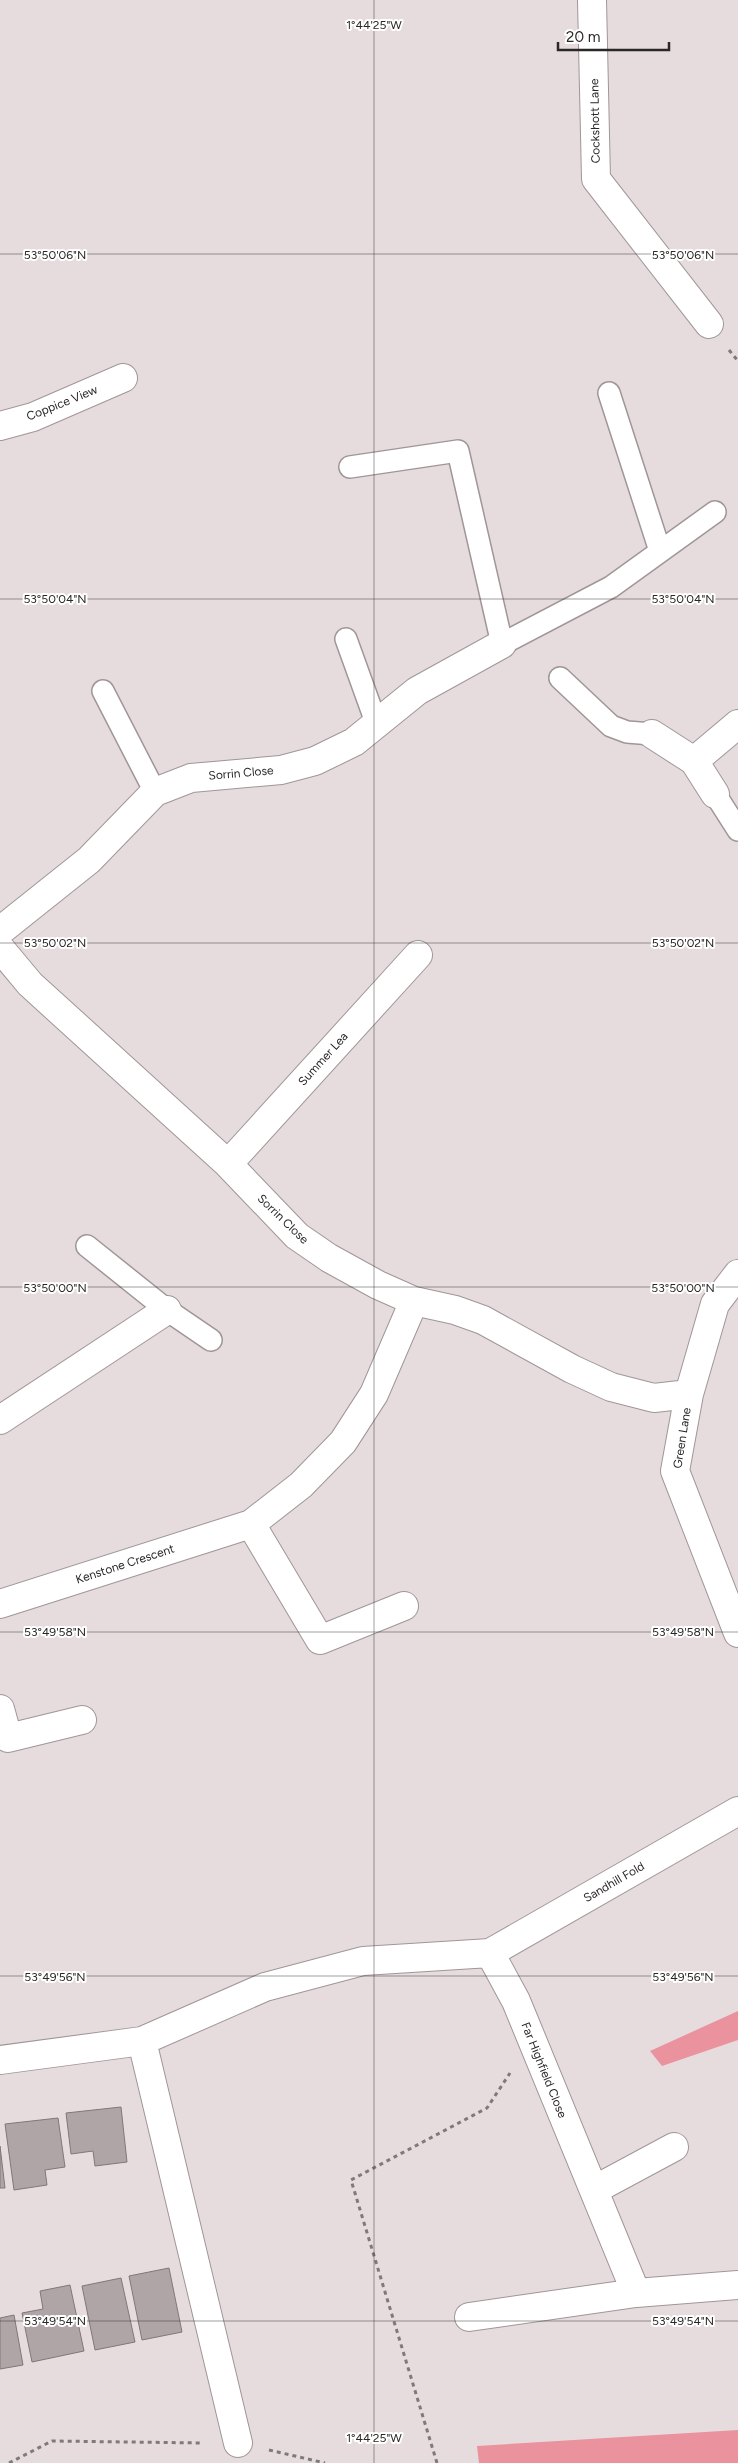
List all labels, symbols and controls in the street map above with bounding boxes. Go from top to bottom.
text: 1°44'25"W [346,18,402,32]
scale bar [558,20,669,52]
text: 20 m [566,28,600,46]
street label: Cockshott Lane [587,78,603,164]
text: 53°50'06"N [24,248,86,262]
text: 53°50'06"N [652,248,714,262]
street label: Coppice View [24,382,100,424]
text: 53°50'04"N [23,592,87,606]
text: 53°50'04"N [651,592,715,606]
street label: Sorrin Close [208,763,275,783]
text: 53°50'02"N [24,936,86,950]
text: 53°50'02"N [652,936,714,950]
street label: Summer Lea [295,1029,351,1089]
street label: Sorrin Close [255,1191,312,1247]
text: 53°50'00"N [23,1281,87,1295]
text: 53°50'00"N [651,1281,715,1295]
street label: Green Lane [670,1406,694,1469]
street label: Kenstone Crescent [74,1541,177,1587]
text: 53°49'58"N [24,1625,86,1639]
text: 53°49'58"N [652,1625,714,1639]
street label: Sandhill Fold [581,1859,647,1905]
text: 53°49'56"N [24,1970,86,1984]
text: 53°49'56"N [652,1970,714,1984]
street label: Far Highfield Close [518,2020,570,2120]
text: 53°49'54"N [24,2314,86,2328]
text: 53°49'54"N [652,2314,714,2328]
text: 1°44'25"W [346,2431,402,2445]

